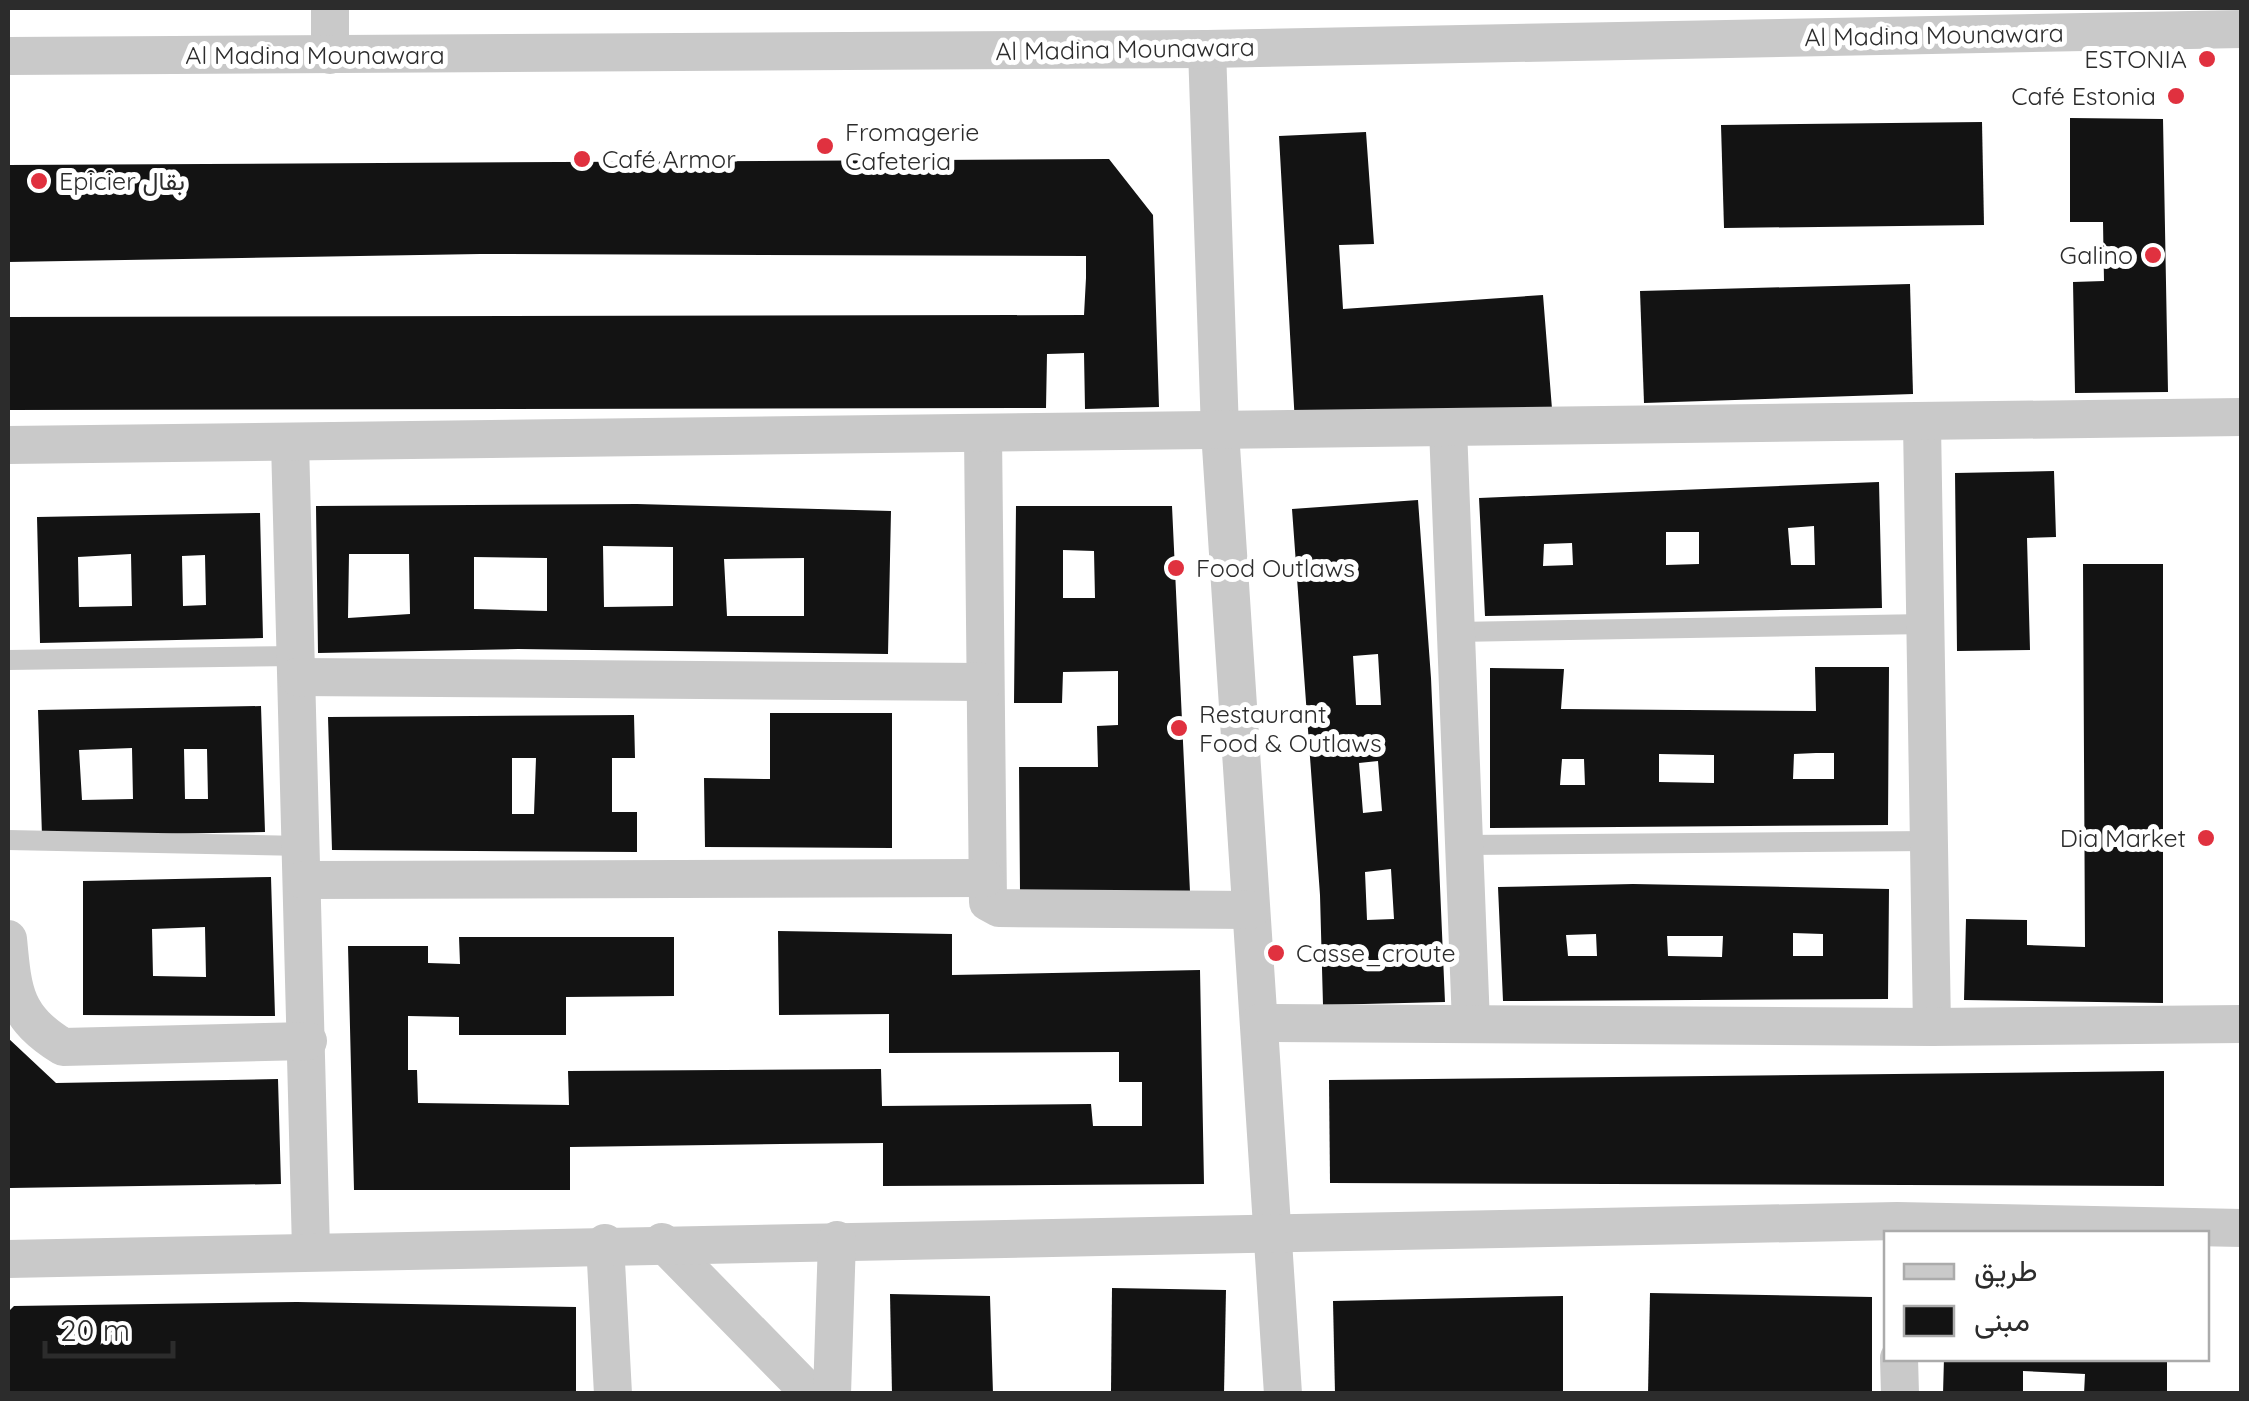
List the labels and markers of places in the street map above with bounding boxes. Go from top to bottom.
place label: ESTONIA [2084,43,2187,74]
marker: ESTONIA [2196,48,2218,70]
place label: Café Estonia [2011,80,2156,111]
marker: Café Estonia [2165,85,2187,107]
place label: Fromagerie Cafeteria [845,116,979,176]
marker: Fromagerie Cafeteria [814,135,836,157]
place label: Café Armor [602,143,736,174]
marker: Café Armor [571,148,593,170]
place label: Epicier بقال [59,165,185,196]
marker: Epicier بقال [28,170,50,192]
place label: Galino [2059,239,2133,270]
marker: Galino [2142,244,2164,266]
place label: Food Outlaws [1196,552,1355,583]
marker: Food Outlaws [1165,557,1187,579]
place label: Restaurant Food & Outlaws [1199,698,1382,758]
marker: Restaurant Food & Outlaws [1168,717,1190,739]
place label: Dia Market [2060,822,2186,853]
marker: Dia Market [2195,827,2217,849]
place label: Casse_croute [1296,937,1456,968]
marker: Casse_croute [1265,942,1287,964]

